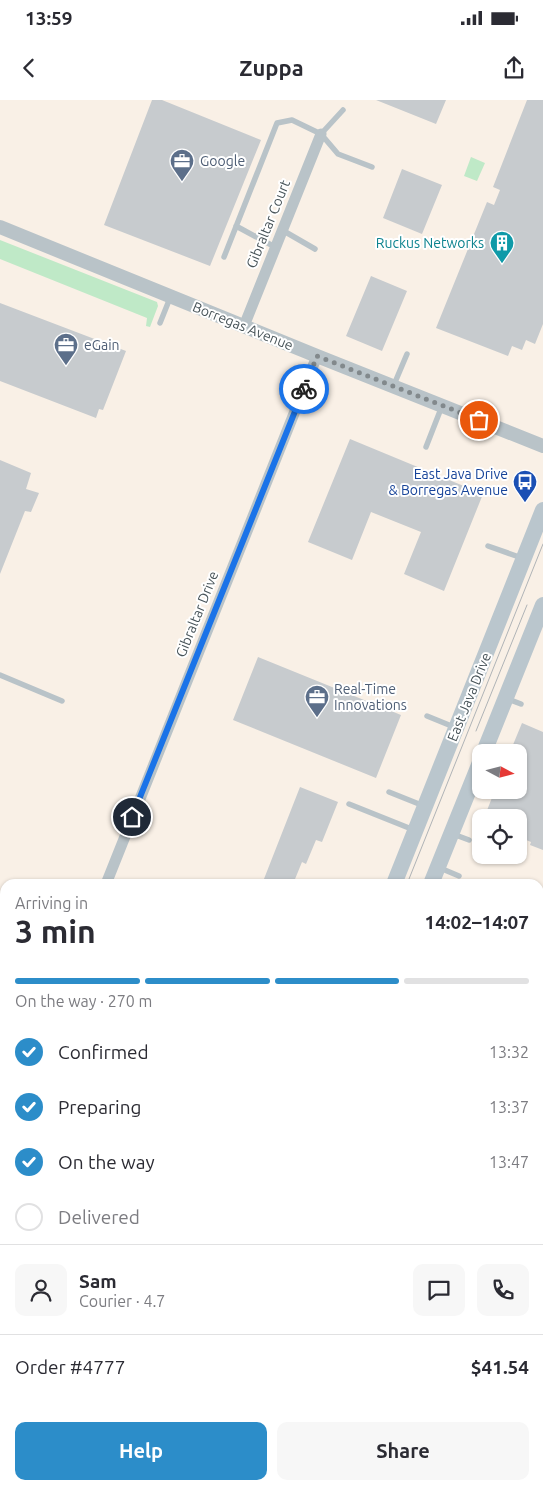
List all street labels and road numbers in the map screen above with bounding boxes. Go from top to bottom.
street label: Gibraltar Court [243,177,293,270]
street label: Borregas Avenue [190,299,296,353]
street label: Gibraltar Drive [172,569,222,659]
street label: East Java Drive [444,650,494,744]

